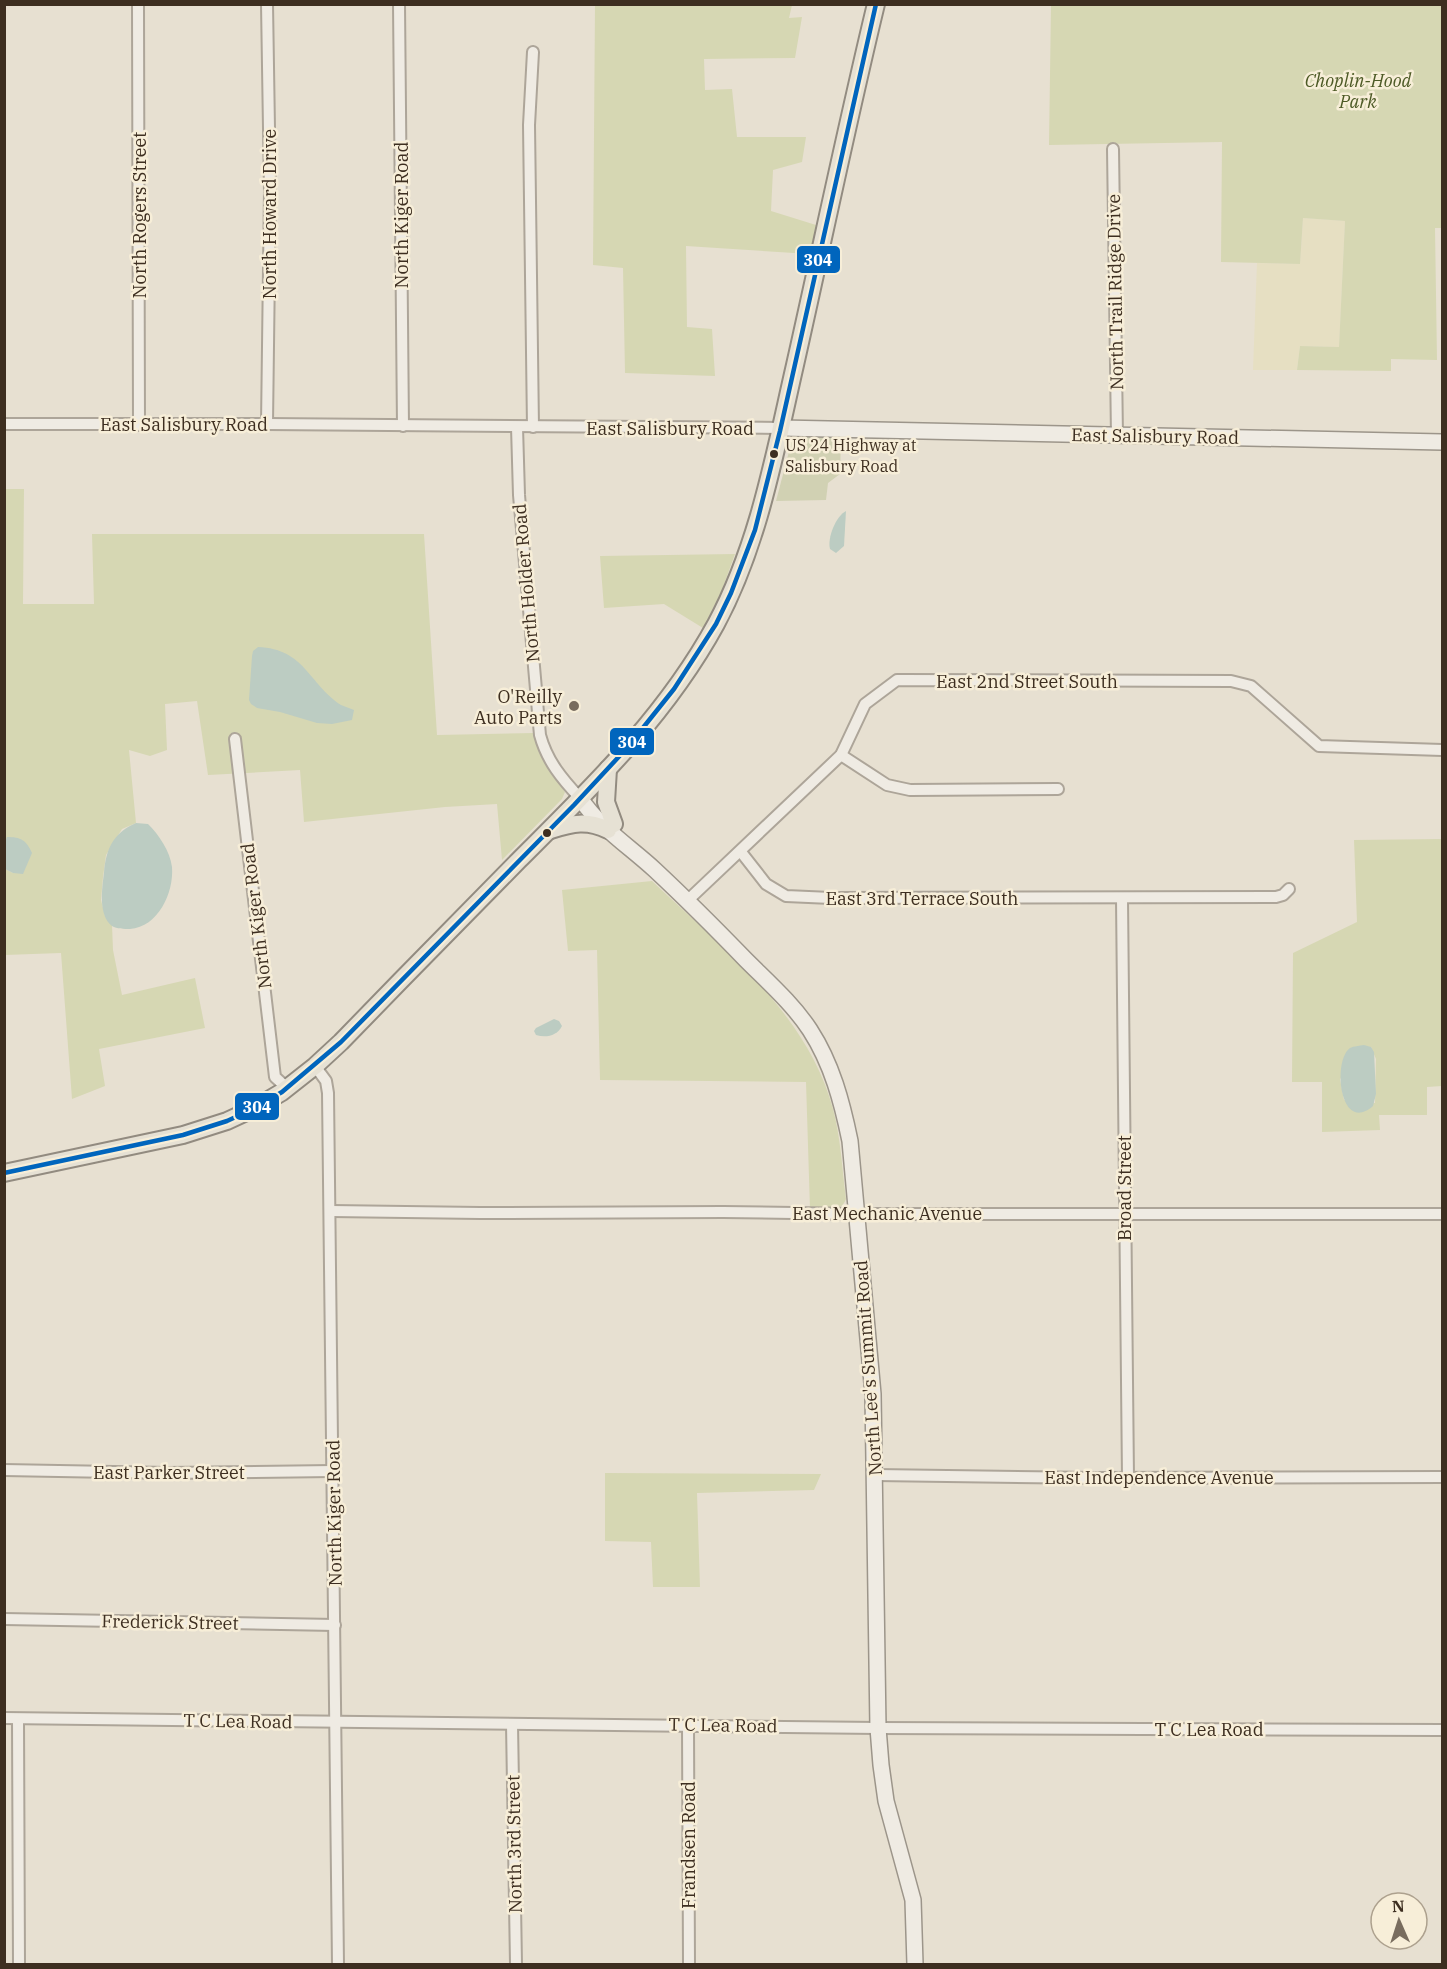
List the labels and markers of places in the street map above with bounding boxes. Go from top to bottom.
place label: US 24 Highway at Salisbury Road [785,435,917,476]
marker: US 24 Highway at Salisbury Road [768,448,780,460]
place label: O'Reilly Auto Parts [474,685,562,729]
marker: O'Reilly Auto Parts [567,699,581,713]
unlabelled marker [541,827,553,839]

